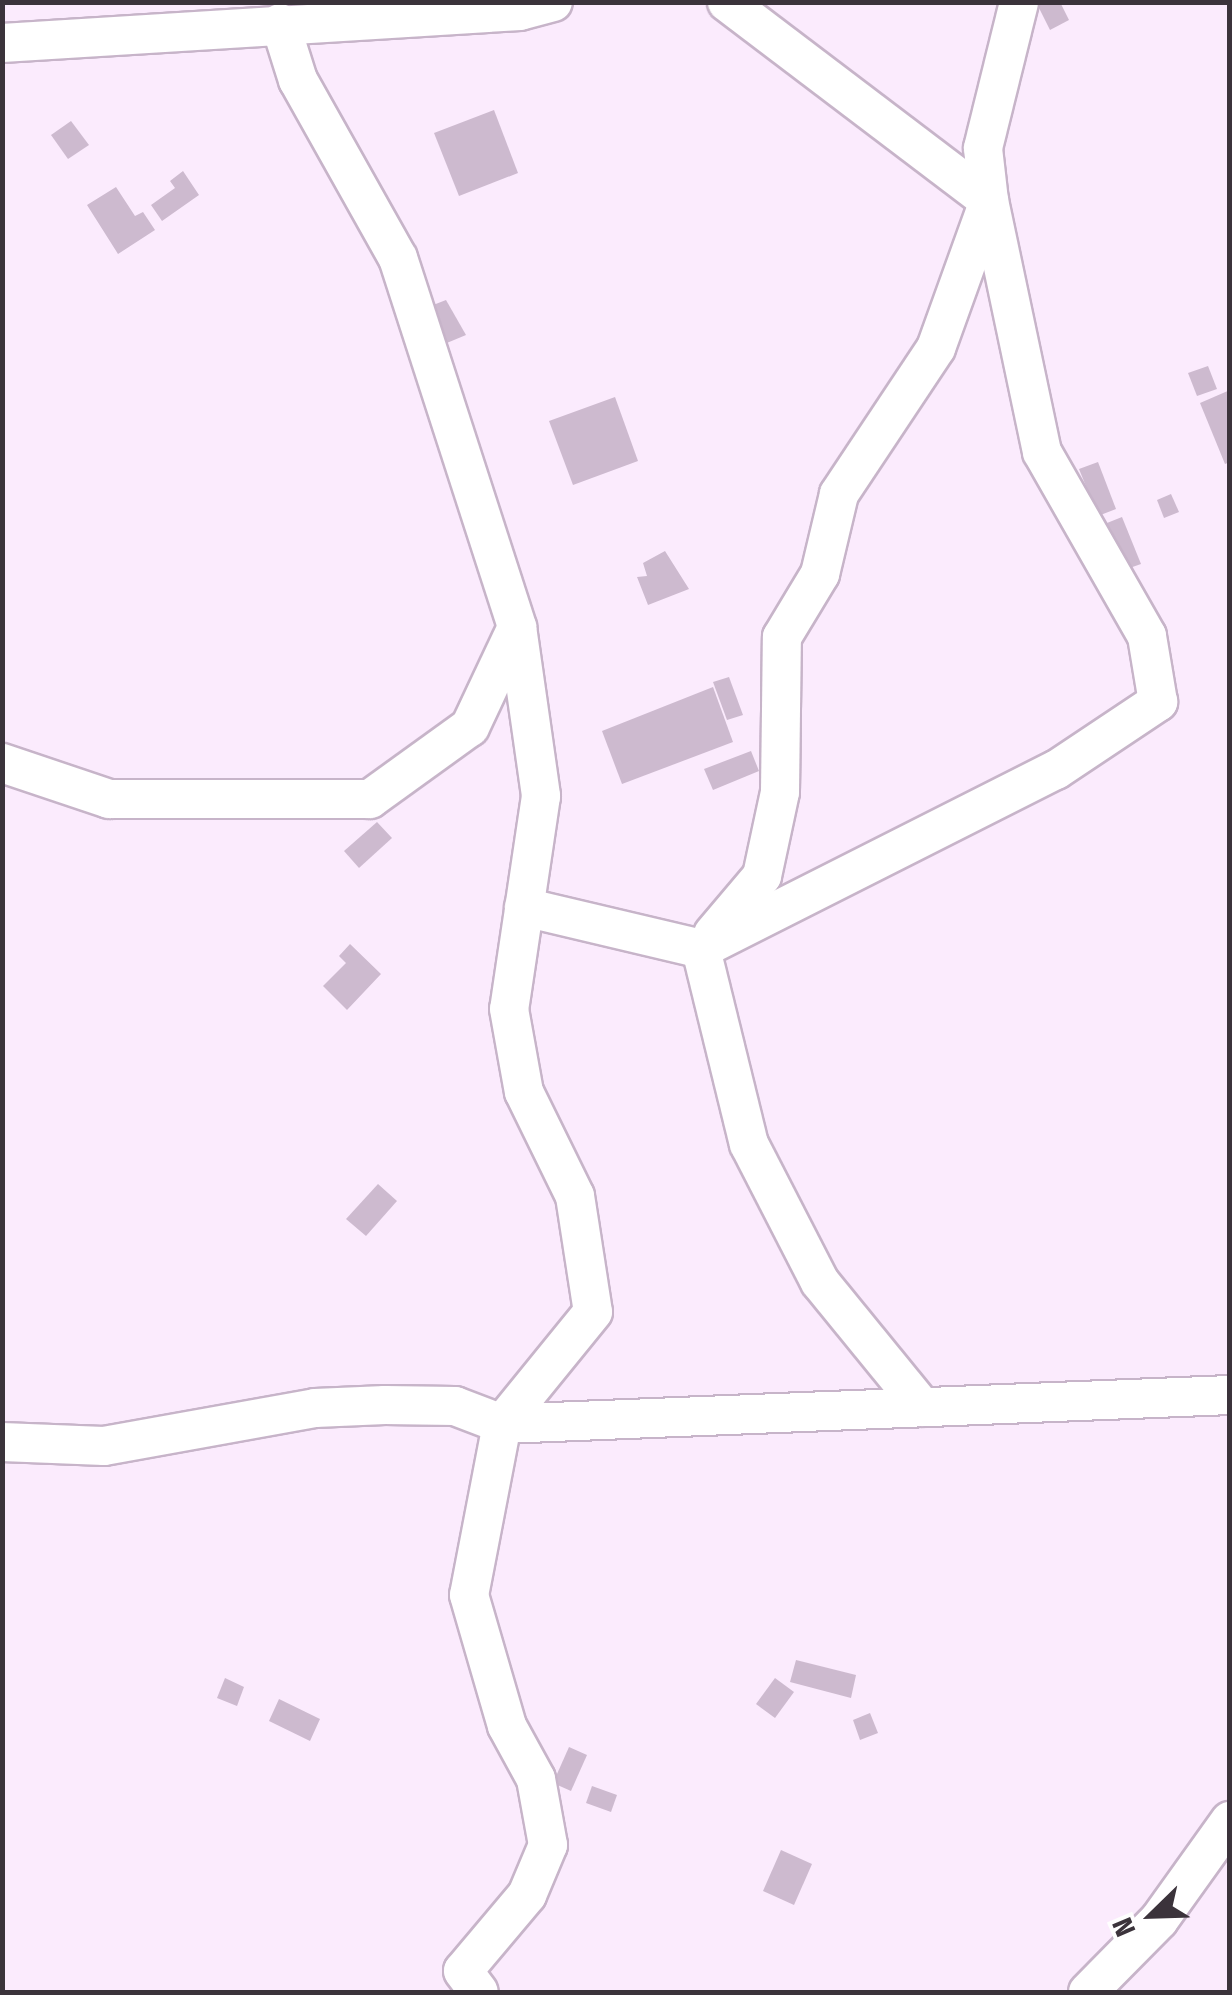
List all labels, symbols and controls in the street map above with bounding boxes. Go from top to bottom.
north arrow [1102,1865,1202,1965]
text: N [1105,1913,1142,1941]

